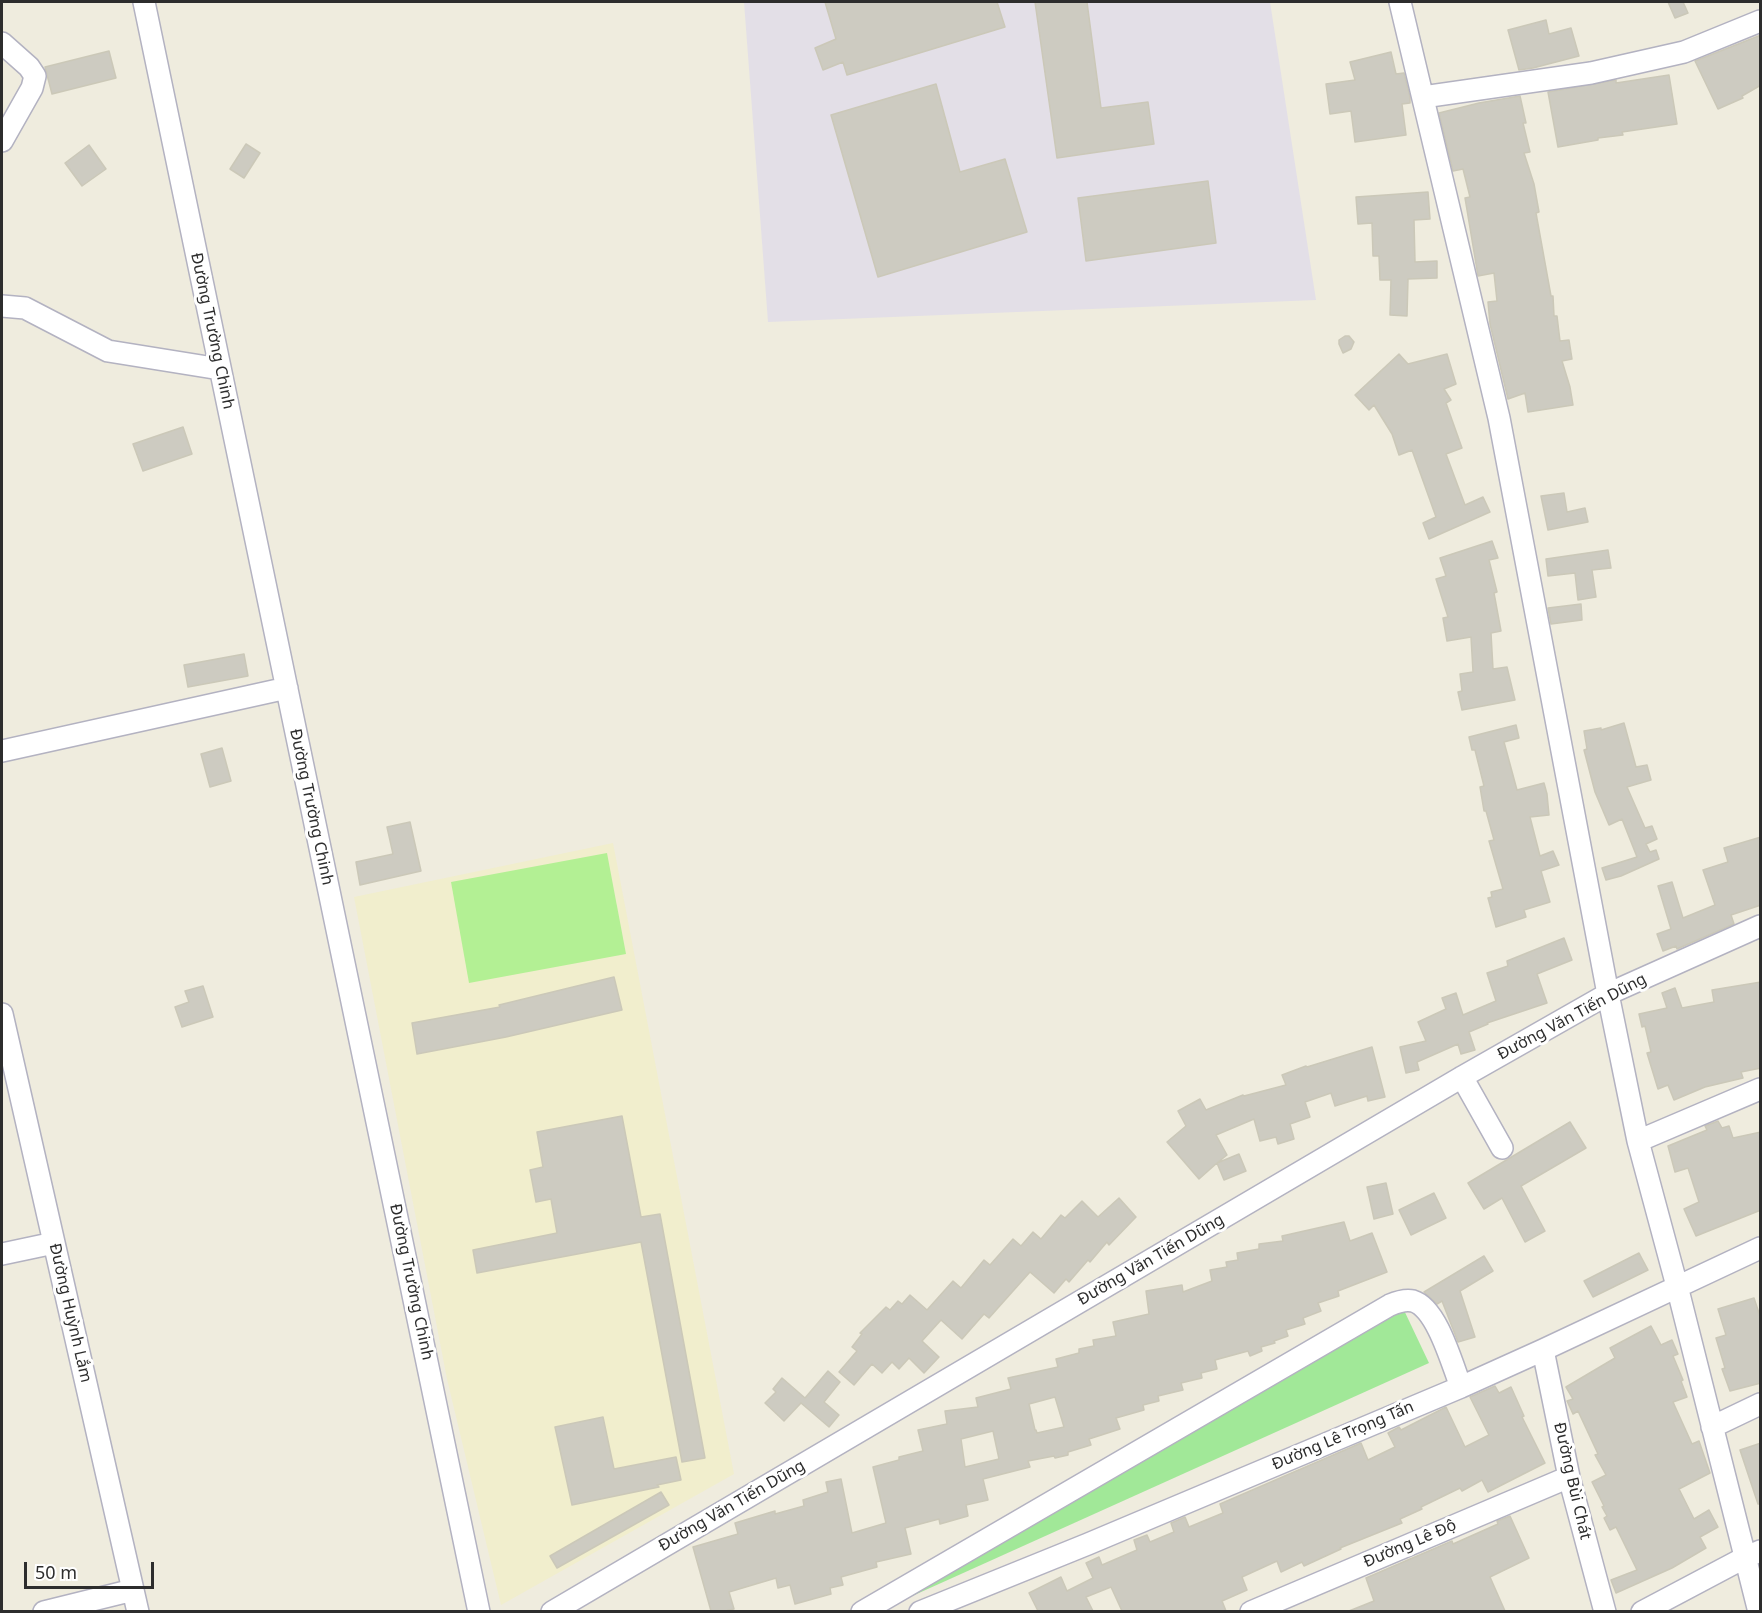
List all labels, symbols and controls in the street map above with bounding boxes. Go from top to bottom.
street label: Đường Trường Chinh [186,251,238,411]
street label: Đường Trường Chinh [285,727,337,887]
street label: Đường Văn Tiến Dũng [1494,970,1650,1064]
street label: Đường Trường Chinh [385,1202,437,1362]
street label: Đường Văn Tiến Dũng [1074,1210,1228,1310]
street label: Đường Huỳnh Lắm [45,1241,95,1385]
street label: Đường Lê Trọng Tấn [1269,1397,1417,1475]
street label: Đường Bùi Chát [1549,1421,1595,1541]
street label: Đường Văn Tiến Dũng [655,1456,809,1556]
street label: Đường Lê Độ [1361,1516,1459,1572]
scale bar [27,1550,158,1588]
text: 50 m [35,1560,77,1584]

